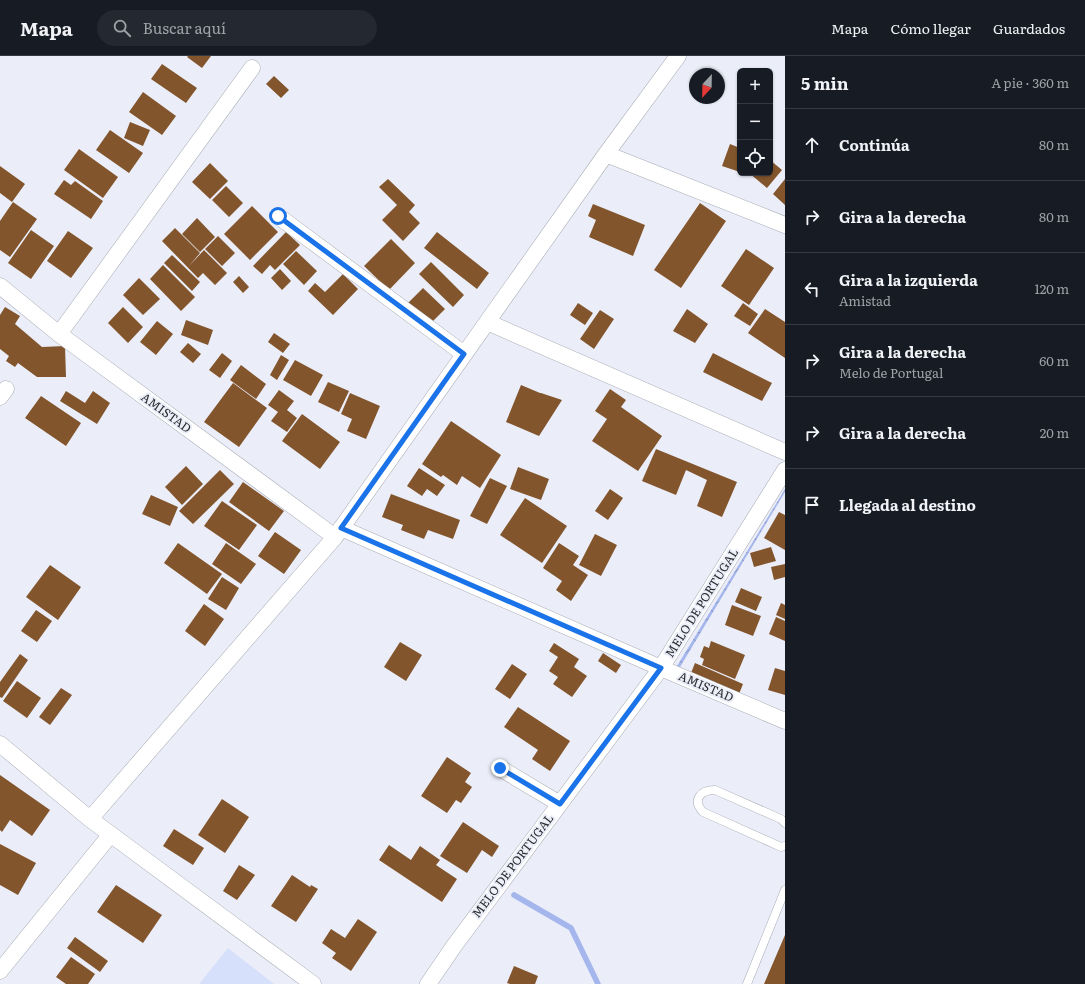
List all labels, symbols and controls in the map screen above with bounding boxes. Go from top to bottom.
search box [97,10,377,46]
text: Mapa [20,14,73,42]
text: Buscar aquí [143,16,226,39]
icon: search [111,17,133,39]
text: Mapa [831,18,868,38]
text: Cómo llegar [890,18,971,38]
text: Guardados [993,18,1065,38]
north arrow [689,68,725,104]
map controls [737,68,773,176]
button: + [737,68,773,104]
text: 5 min [801,70,849,95]
text: A pie · 360 m [991,73,1069,92]
button: − [737,104,773,140]
text: Continúa [839,133,910,156]
icon: ahead [801,134,823,156]
text: 80 m [1039,135,1069,154]
button: locate [737,140,773,176]
text: Gira a la derecha [839,205,966,228]
icon: right [801,206,823,228]
route start [269,207,287,225]
text: 80 m [1039,207,1069,226]
text: Gira a la izquierda [839,268,978,291]
icon: left [801,278,823,300]
text: 120 m [1034,279,1069,298]
text: Amistad [839,291,891,310]
text: Gira a la derecha [839,340,966,363]
icon: right [801,350,823,372]
text: 60 m [1039,351,1069,370]
text: Melo de Portugal [839,363,943,382]
street label: AMISTAD [138,388,195,437]
text: Gira a la derecha [839,421,966,444]
icon: right [801,422,823,444]
text: 20 m [1040,423,1069,442]
text: Llegada al destino [839,493,976,516]
icon: arrive [801,494,823,516]
street label: MELO DE PORTUGAL [660,544,742,661]
street label: AMISTAD [676,666,737,706]
route end [491,759,509,777]
street label: MELO DE PORTUGAL [467,810,557,921]

